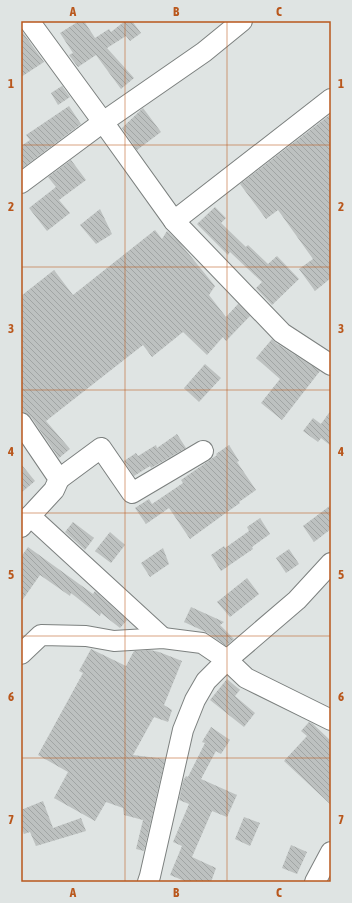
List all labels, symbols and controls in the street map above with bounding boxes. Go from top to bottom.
text: A [69,4,77,19]
text: B [173,4,180,19]
text: C [276,4,282,19]
text: 1 [8,76,14,91]
text: 1 [338,76,344,91]
text: 2 [8,199,14,214]
text: 2 [338,199,344,214]
text: 3 [8,321,14,336]
text: 3 [338,321,344,336]
text: 4 [7,444,14,459]
text: 4 [337,444,344,459]
text: 5 [8,567,14,582]
text: 5 [338,567,344,582]
text: 6 [8,689,14,704]
text: 6 [338,689,344,704]
text: 7 [8,812,14,827]
text: 7 [338,812,344,827]
text: A [69,885,77,900]
text: B [173,885,180,900]
text: C [276,885,282,900]

